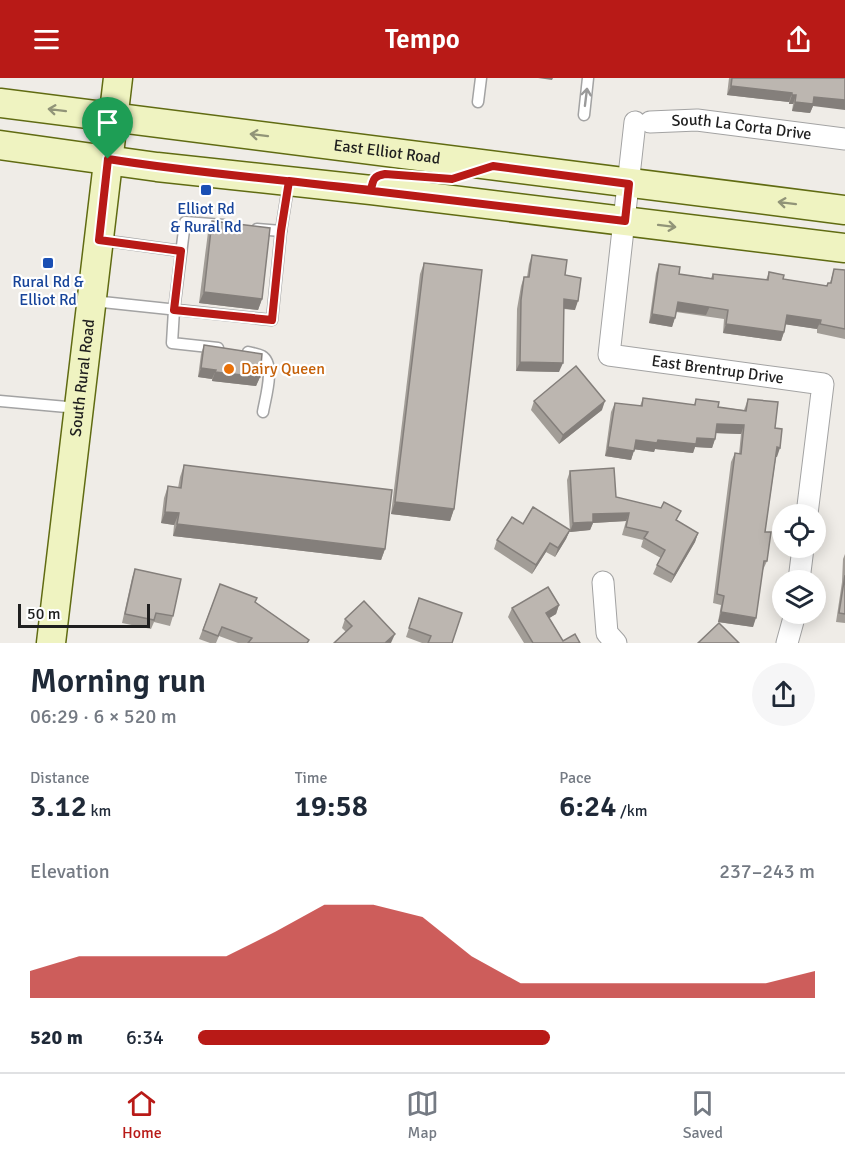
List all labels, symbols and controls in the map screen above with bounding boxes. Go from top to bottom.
icon: menu [30,23,63,56]
text: Tempo [385,23,460,56]
icon: share [782,23,815,56]
one-way arrow [581,87,592,107]
pin [82,97,133,159]
one-way arrow [47,104,67,115]
icon: arrive [91,106,124,139]
street label: South La Corta Drive [671,110,813,145]
one-way arrow [249,130,269,141]
street label: East Elliot Road [332,135,441,169]
marker: Elliot Rd & Rural Rd [199,183,213,197]
one-way arrow [778,197,797,208]
place label: Elliot Rd & Rural Rd [170,199,242,237]
one-way arrow [656,221,676,232]
marker: Rural Rd & Elliot Rd [41,256,55,270]
place label: Rural Rd & Elliot Rd [12,272,84,310]
street label: South Rural Road [66,318,99,438]
street label: East Brentrup Drive [650,351,785,389]
place label: Dairy Queen [241,359,325,379]
marker: Dairy Queen [222,362,236,376]
map controls [772,504,826,624]
button: locate [772,504,826,558]
button: layers [772,570,826,624]
scale bar [18,601,150,628]
text: 50 m [27,604,61,624]
text: Morning run [30,661,206,702]
button: share [752,663,815,726]
text: 06:29 · 6 × 520 m [30,704,177,729]
text: Distance [30,768,90,788]
text: Time [295,768,328,788]
text: Pace [559,768,592,788]
text: 3.12 [30,788,87,825]
text: 19:58 [295,788,368,825]
text: 6:24 [559,788,616,825]
text: km [87,801,111,821]
text: /km [616,801,647,821]
text: Elevation [30,859,110,884]
text: 237–243 m [719,859,815,884]
text: 520 m [30,1025,83,1050]
text: 6:34 [126,1025,164,1050]
tab: Home [122,1087,162,1143]
tab: Map [406,1087,439,1143]
tab: Saved [683,1087,723,1143]

